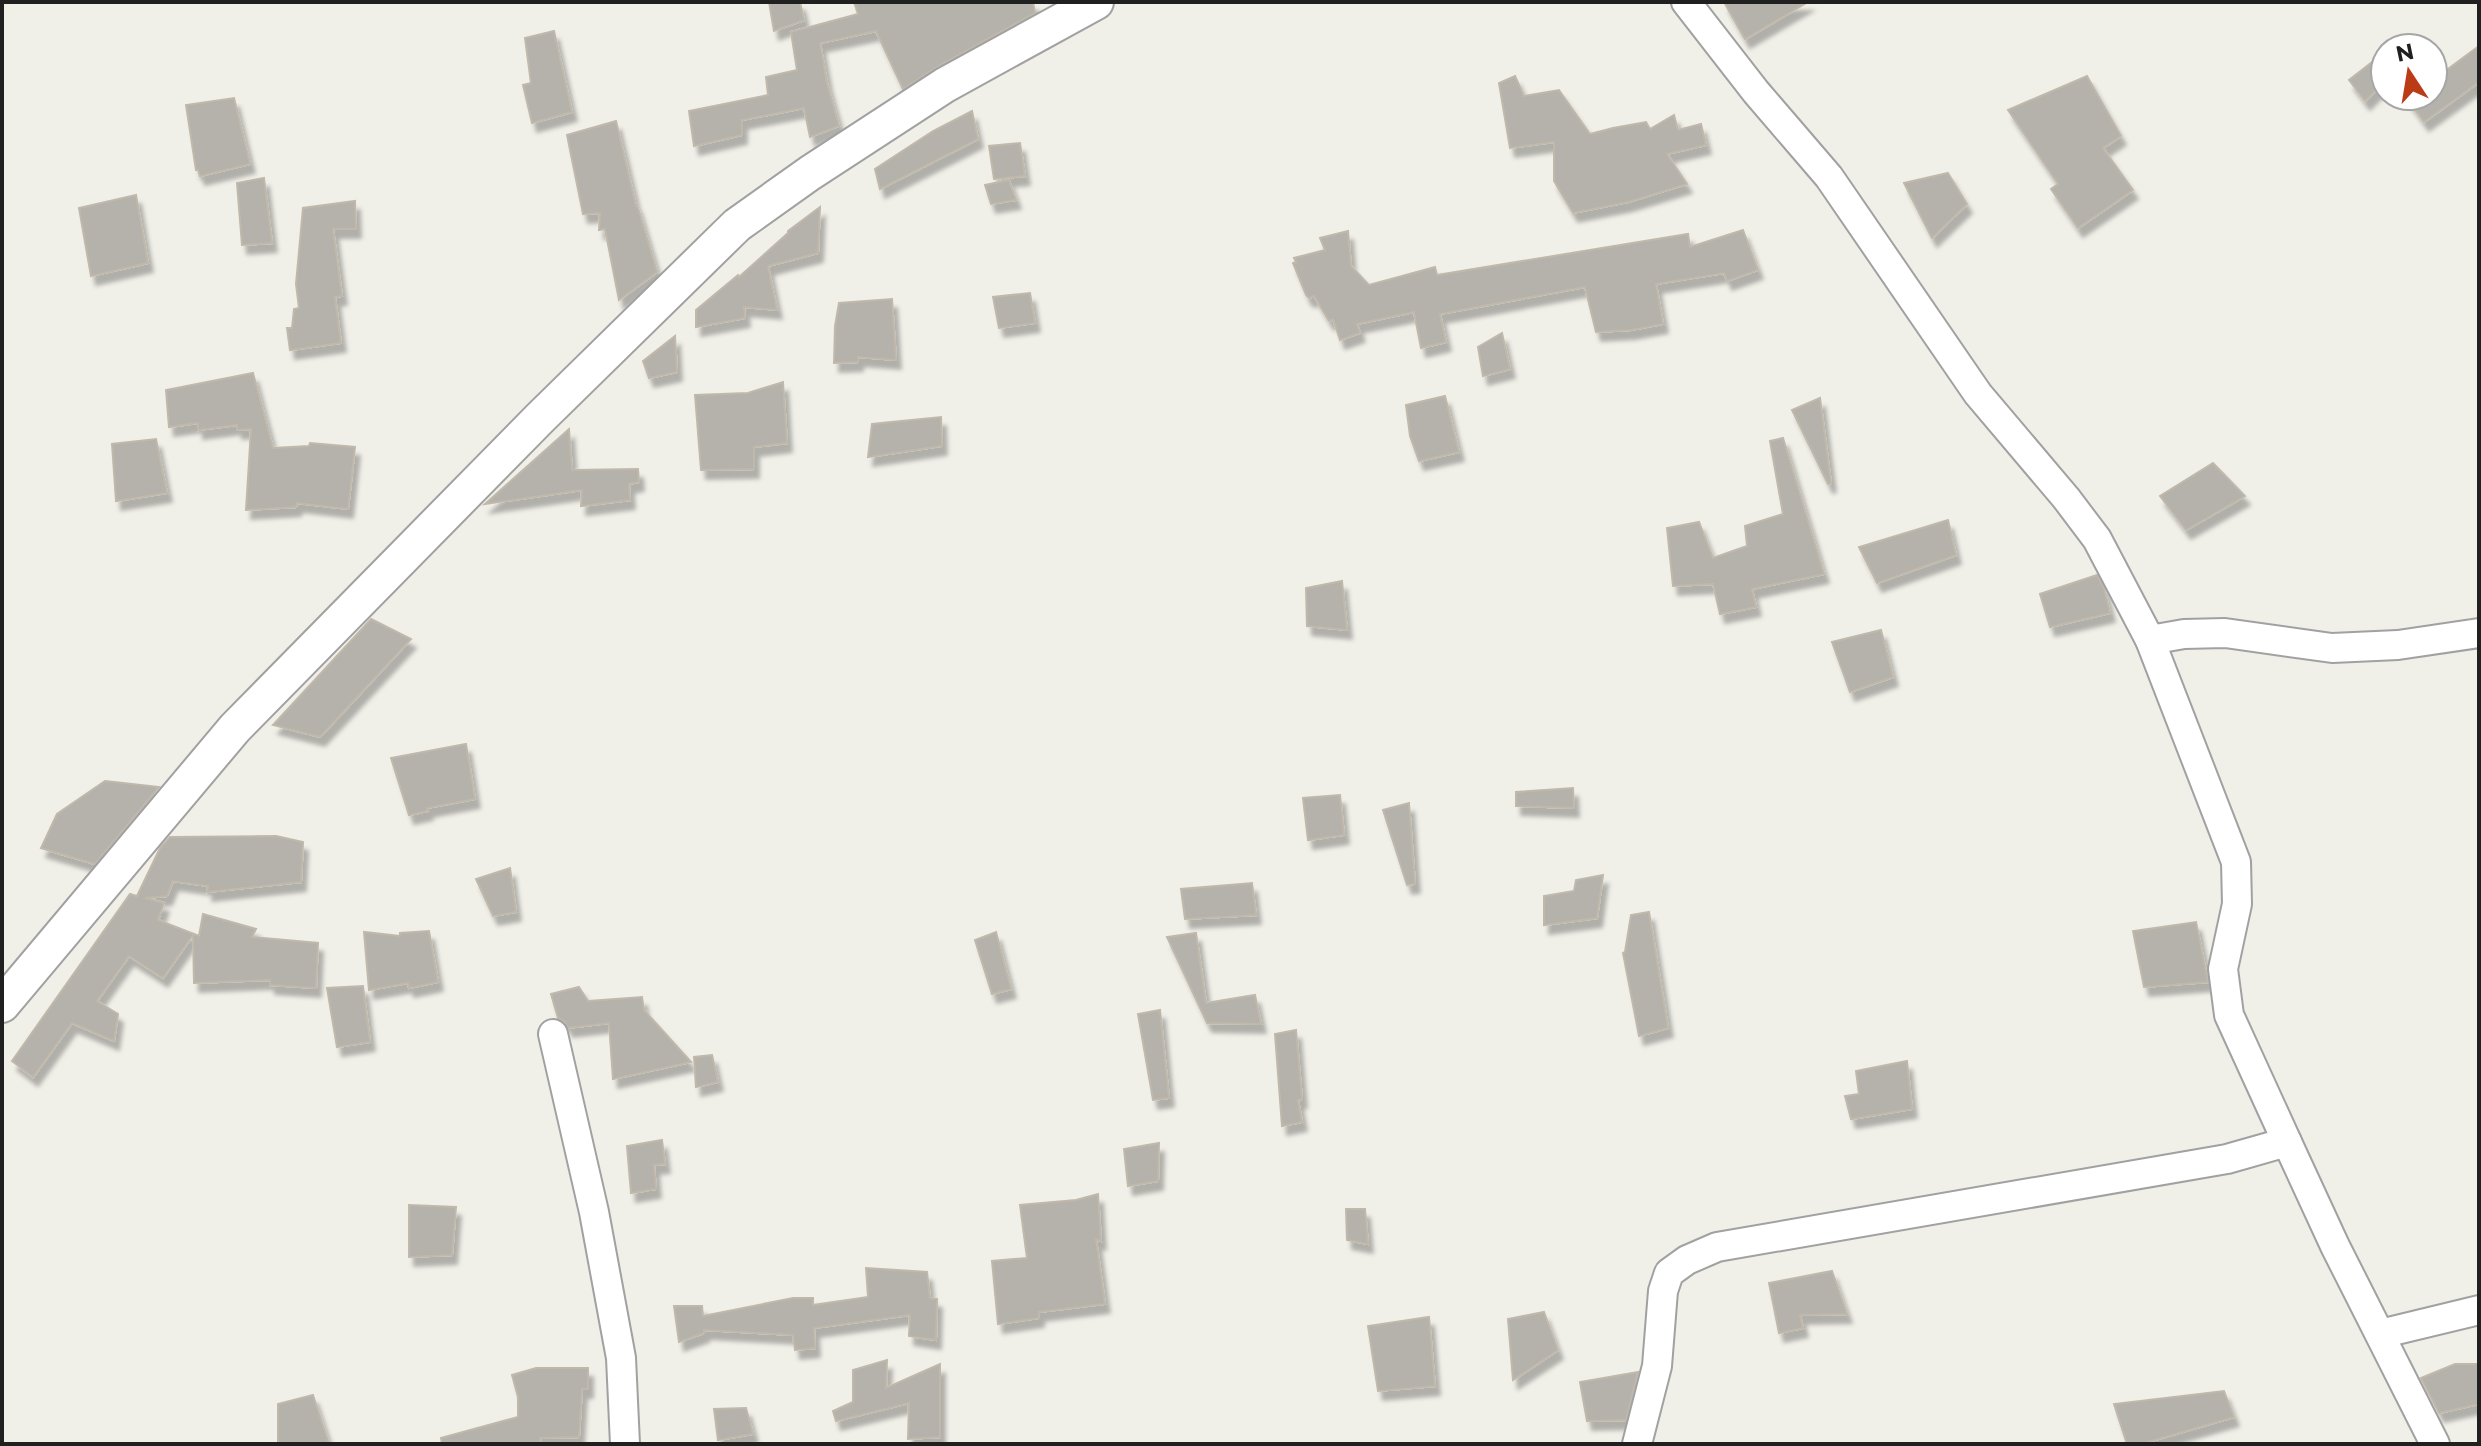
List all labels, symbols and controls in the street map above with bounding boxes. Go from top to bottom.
north arrow [2369,32,2449,112]
text: N [2393,38,2416,68]

